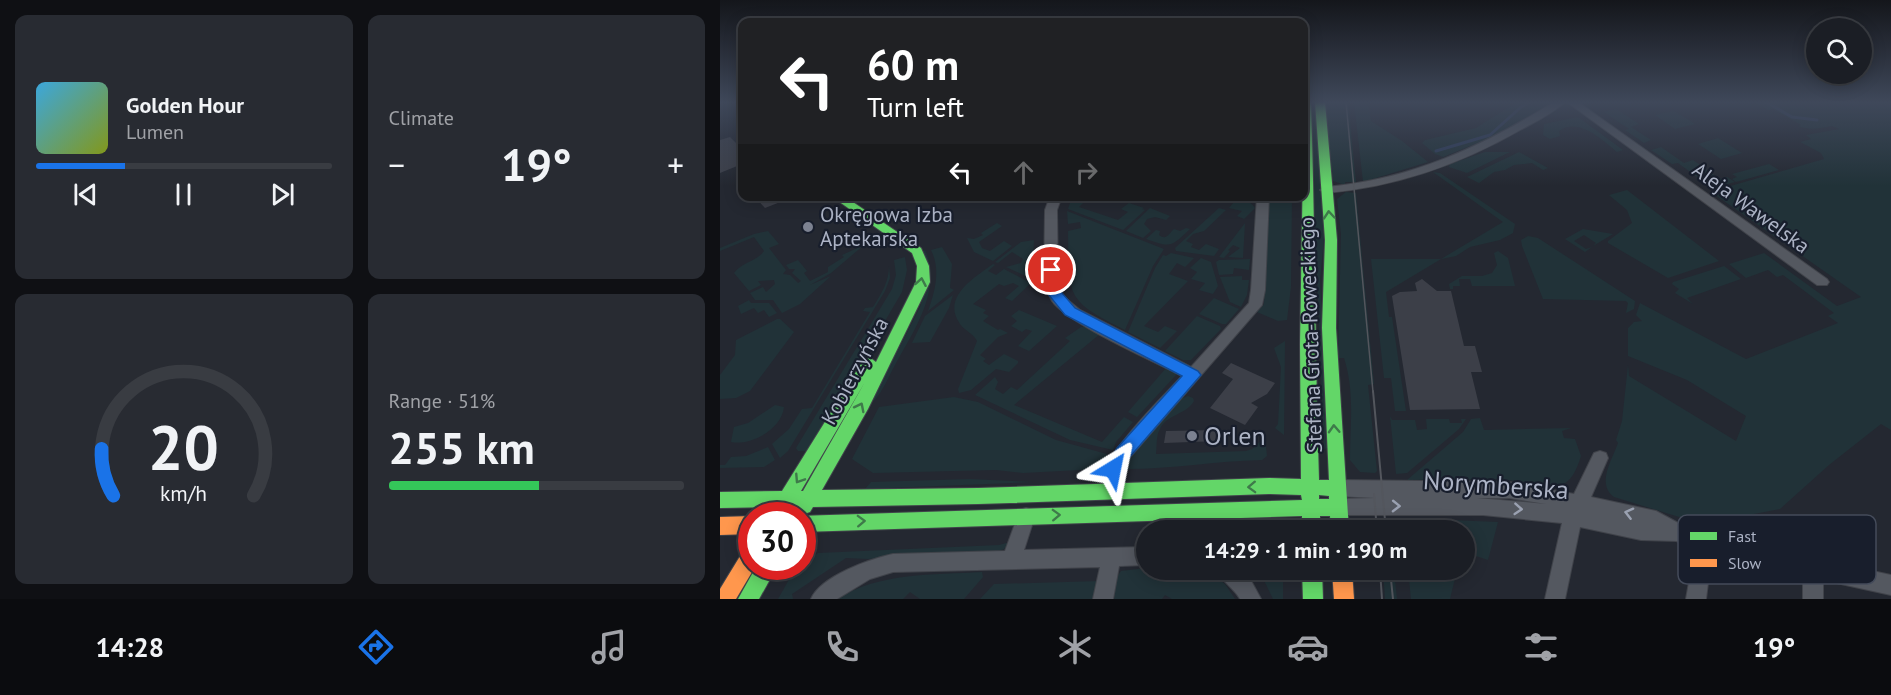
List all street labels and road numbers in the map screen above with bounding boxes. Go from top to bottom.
street label: Aleja Wawelska [1687,156,1815,259]
street label: Stefana Grota-Roweckiego [1293,217,1328,453]
street label: Kobierzyńska [815,313,894,429]
street label: Norymberska [1422,463,1570,506]

